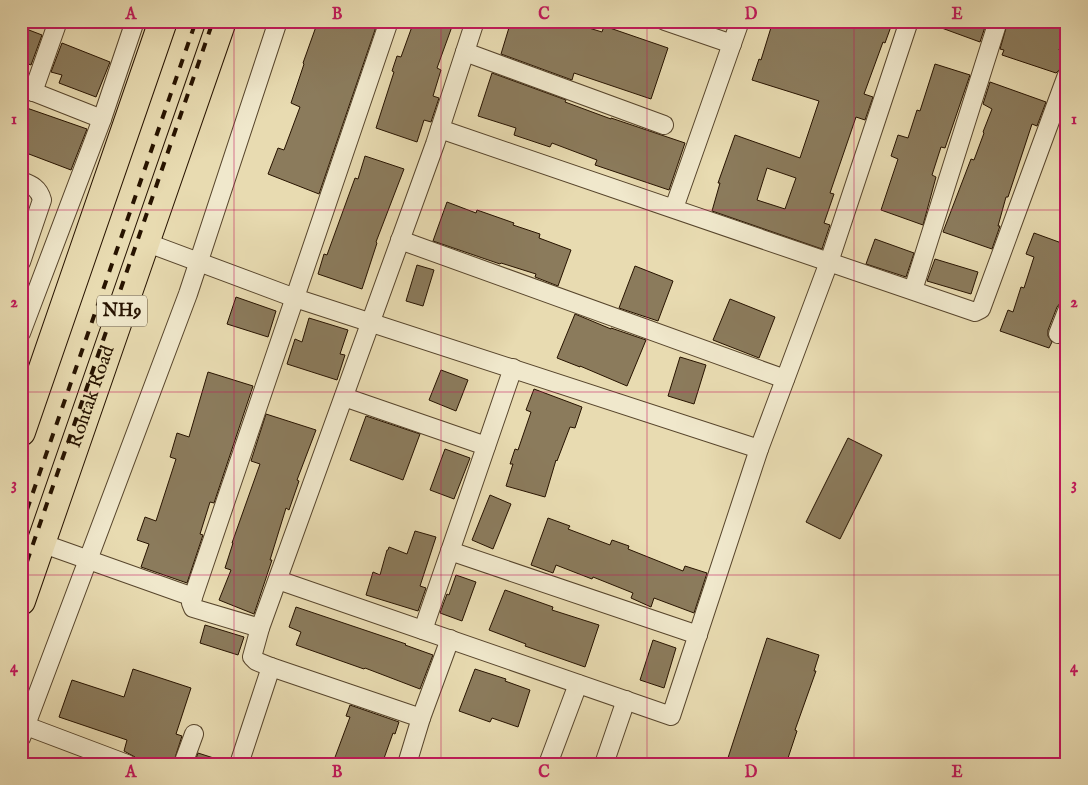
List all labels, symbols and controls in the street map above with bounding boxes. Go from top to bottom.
text: A [125,5,138,25]
text: B [332,5,343,25]
text: C [538,5,550,25]
text: D [745,5,758,25]
text: E [951,5,963,25]
text: 1 [11,110,17,130]
text: 1 [1071,110,1077,130]
text: 2 [10,293,18,313]
text: 2 [1070,293,1078,313]
road number: NH9 [97,296,147,326]
street label: Rohtak Road [63,342,121,451]
text: 3 [11,475,17,495]
text: 3 [1071,475,1077,495]
text: 4 [10,658,19,678]
text: 4 [1070,658,1079,678]
text: A [125,763,138,783]
text: B [332,763,343,783]
text: C [538,763,550,783]
text: D [745,763,758,783]
text: E [951,763,963,783]

